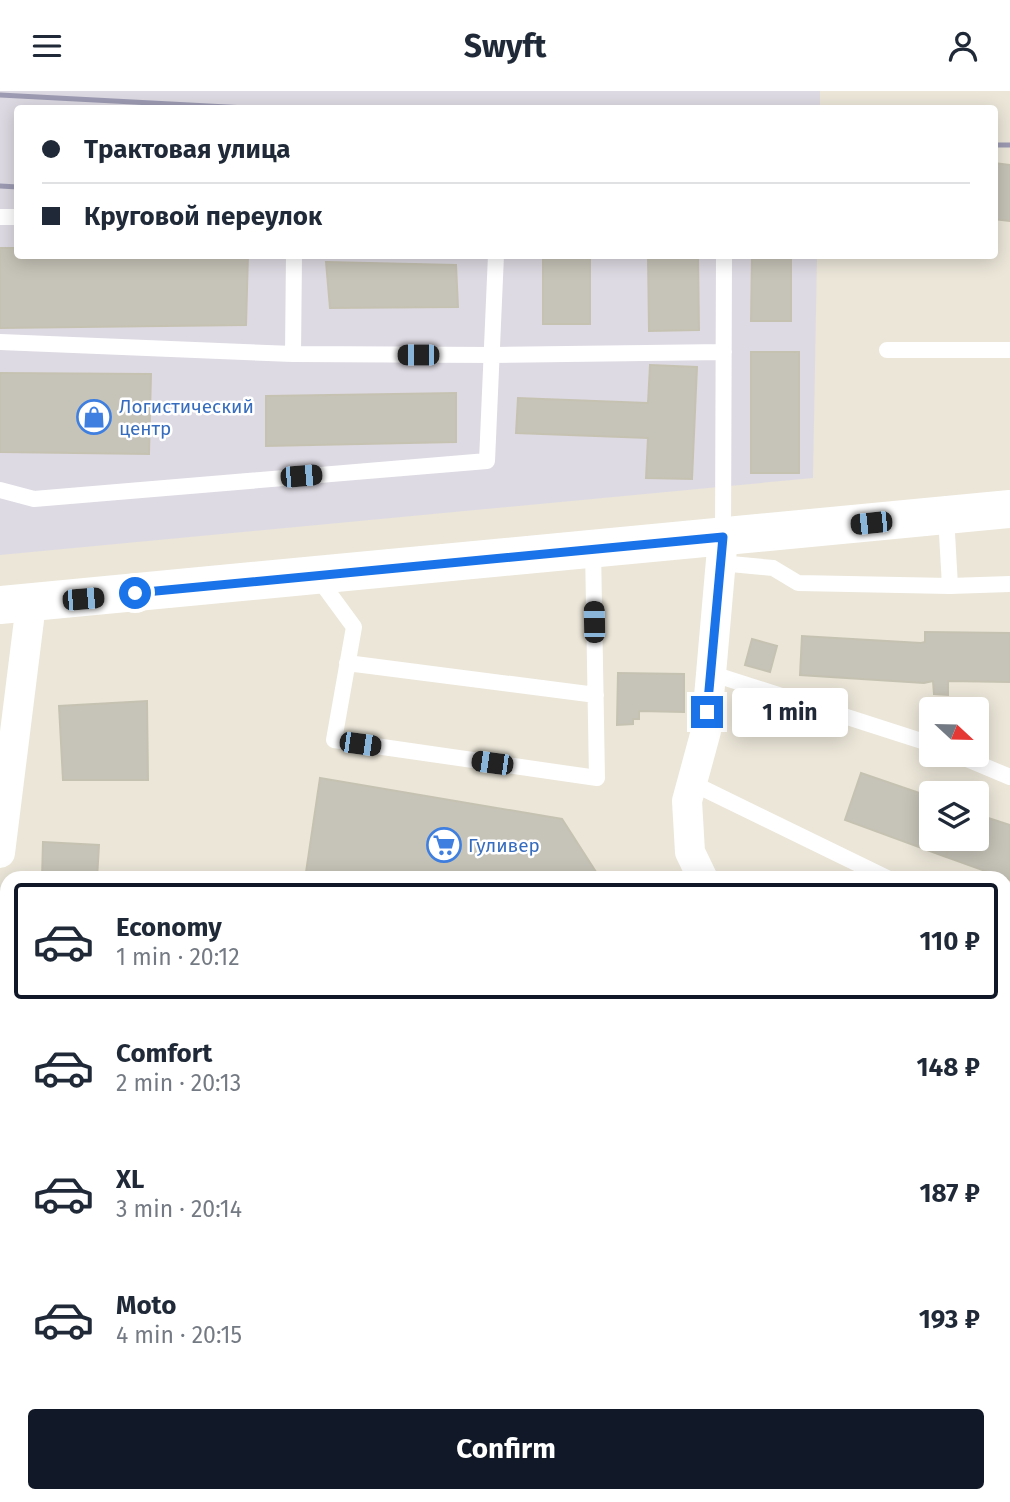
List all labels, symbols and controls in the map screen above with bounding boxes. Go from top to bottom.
icon: menu [28,27,66,65]
text: Swyft [464,27,546,65]
icon: person [944,27,982,65]
text: Трактовая улица [84,134,291,165]
text: Круговой переулок [84,201,322,232]
car [398,345,440,366]
place label: Логистический центр [119,395,254,440]
shop icon: Логистический центр [75,398,113,436]
car [280,464,323,488]
car [850,510,893,536]
route start [119,577,151,609]
car [62,587,105,611]
car [584,601,605,643]
callout: 1 min [732,687,847,737]
route end [691,696,723,728]
north arrow [919,697,989,767]
map controls [919,697,989,851]
text: 1 min [762,698,818,726]
car [338,731,383,757]
car [470,750,515,776]
button: layers [919,781,989,851]
supermarket icon: Гуливер [425,826,463,864]
place label: Гуливер [468,834,540,857]
icon: car [32,910,95,973]
text: Economy [116,912,222,943]
text: 110 ₽ [919,926,980,957]
text: 1 min · 20:12 [116,943,240,971]
icon: car [32,1036,95,1099]
text: Comfort [116,1038,212,1069]
text: 148 ₽ [917,1052,980,1083]
text: 2 min · 20:13 [116,1069,241,1097]
icon: car [32,1162,95,1225]
text: XL [116,1164,144,1195]
text: 187 ₽ [919,1178,980,1209]
text: 3 min · 20:14 [116,1195,242,1223]
icon: car [32,1288,95,1351]
text: Moto [116,1290,176,1321]
text: 193 ₽ [919,1304,980,1335]
text: 4 min · 20:15 [116,1321,242,1349]
button: Confirm [28,1409,984,1489]

